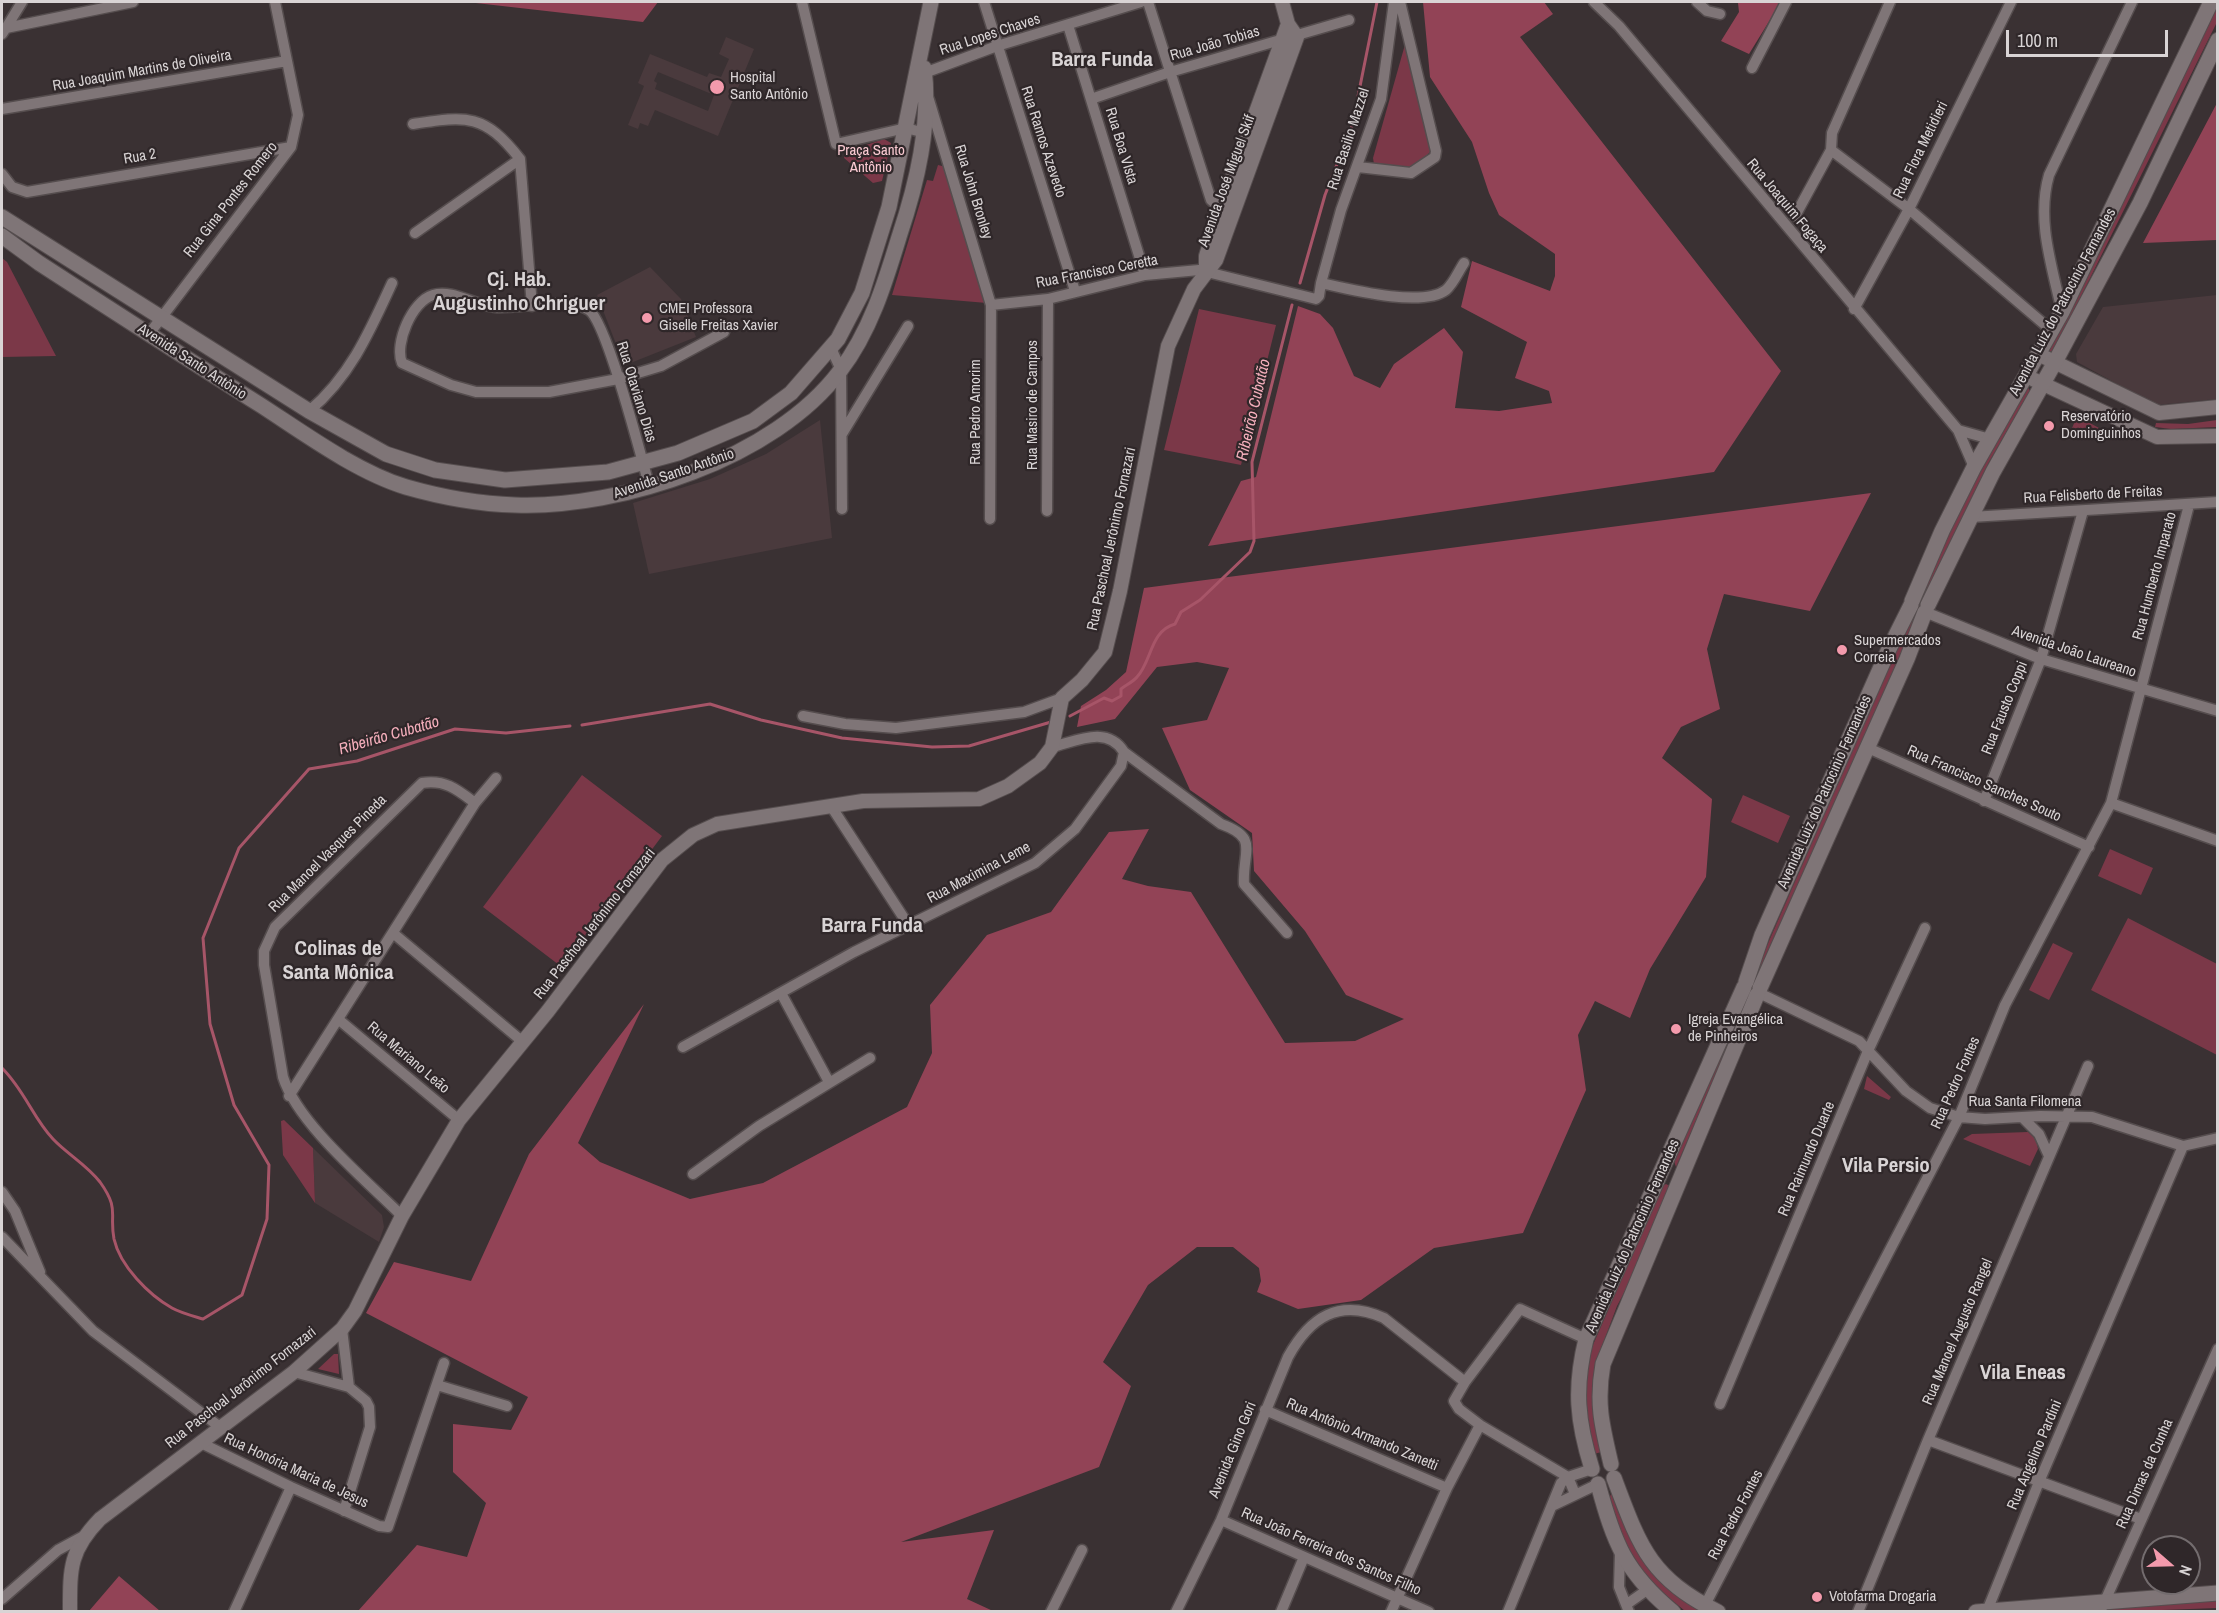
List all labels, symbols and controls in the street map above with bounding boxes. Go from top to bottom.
street label: Rua Lopes Chaves [937,10,1043,60]
scale bar [2009,18,2171,56]
street label: Rua João Tobias [1168,23,1262,65]
text: 100 m [2017,28,2058,53]
street label: Rua Joaquim Martins de Oliveira [51,46,233,96]
district label: Barra Funda [1051,47,1153,73]
place label: Hospital Santo Antônio [730,69,808,104]
marker: Hospital Santo Antônio [708,78,726,96]
street label: Rua Ramos Azevedo [1016,84,1070,200]
street label: Rua Basilio Mazzel [1324,86,1374,192]
street label: Rua Flora Metidieri [1890,98,1952,202]
street label: Rua Boa VIsta [1101,105,1141,187]
street label: Avenida José Miguel Skif [1195,112,1259,250]
street label: Rua Gina Pontes Romero [180,139,282,261]
park label: Praça Santo Antônio [837,142,905,177]
street label: Rua John Bronley [950,143,996,241]
street label: Rua 2 [122,145,158,169]
street label: Rua Joaquim Fogaça [1743,155,1831,257]
street label: Avenida Luiz do Patrocinio Fernandes [2006,205,2120,399]
street label: Rua Francisco Ceretta [1035,251,1159,293]
district label: Cj. Hab. Augustinho Chriguer [433,267,605,317]
place label: CMEI Professora Giselle Freitas Xavier [659,300,778,335]
marker: CMEI Professora Giselle Freitas Xavier [640,311,654,325]
street label: Avenida Santo Antônio [134,320,250,404]
street label: Rua Otaviano Dias [612,339,660,445]
street label: Rua Masiro de Campos [1024,340,1042,470]
water label: Ribeirão Cubatão [1233,357,1275,463]
street label: Rua Pedro Amorim [967,359,985,465]
place label: Reservatório Dominguinhos [2061,408,2141,443]
marker: Reservatório Dominguinhos [2042,419,2056,433]
street label: Avenida Santo Antônio [611,445,737,503]
street label: Rua Paschoal Jerônimo Fornazari [1084,446,1140,632]
street label: Rua Felisberto de Freitas [2023,482,2163,508]
street label: Rua Humberto Imparato [2129,510,2181,642]
street label: Avenida João Laureano [2009,622,2139,682]
place label: Supermercados Correia [1854,632,1941,667]
marker: Supermercados Correia [1835,643,1849,657]
street label: Rua Fausto Coppi [1978,659,2032,757]
street label: Avenida Luiz do Patrocinio Fernandes [1774,693,1876,891]
water label: Ribeirão Cubatão [337,712,441,760]
street label: Rua Francisco Sanches Souto [1904,742,2064,826]
street label: Rua Manoel Vasques Pineda [265,791,391,917]
street label: Rua Maximina Leme [924,838,1034,908]
street label: Rua Paschoal Jerônimo Fornazari [530,845,660,1003]
district label: Barra Funda [821,913,923,939]
district label: Colinas de Santa Mônica [282,936,394,986]
place label: Igreja Evangélica de Pinheiros [1688,1011,1783,1046]
street label: Rua Mariano Leão [363,1018,453,1098]
marker: Igreja Evangélica de Pinheiros [1669,1022,1683,1036]
street label: Rua Pedro Fontes [1928,1034,1984,1132]
street label: Rua Santa Filomena [1969,1093,2081,1111]
street label: Rua Raimundo Duarte [1775,1099,1839,1219]
street label: Avenida Luiz do Patrocinio Fernandes [1582,1137,1684,1335]
district label: Vila Persio [1842,1153,1930,1179]
street label: Rua Manoel Augusto Rangel [1919,1256,1997,1408]
street label: Rua Paschoal Jerônimo Fornazari [162,1323,320,1453]
district label: Vila Eneas [1980,1360,2066,1386]
street label: Rua Antônio Armando Zanetti [1283,1395,1441,1475]
street label: Rua Angelino Pardini [2004,1397,2066,1513]
street label: Avenida Gino Gori [1205,1399,1261,1501]
street label: Rua Dimas da Cunha [2113,1416,2177,1532]
street label: Rua Honória Maria de Jesus [221,1430,371,1512]
street label: Rua Pedro Fontes [1705,1467,1767,1563]
street label: Rua João Ferreira dos Santos Filho [1238,1504,1424,1600]
north arrow [2141,1535,2201,1595]
text: N [2174,1562,2198,1579]
place label: Votofarma Drogaria [1829,1588,1936,1606]
marker: Votofarma Drogaria [1810,1590,1824,1604]

